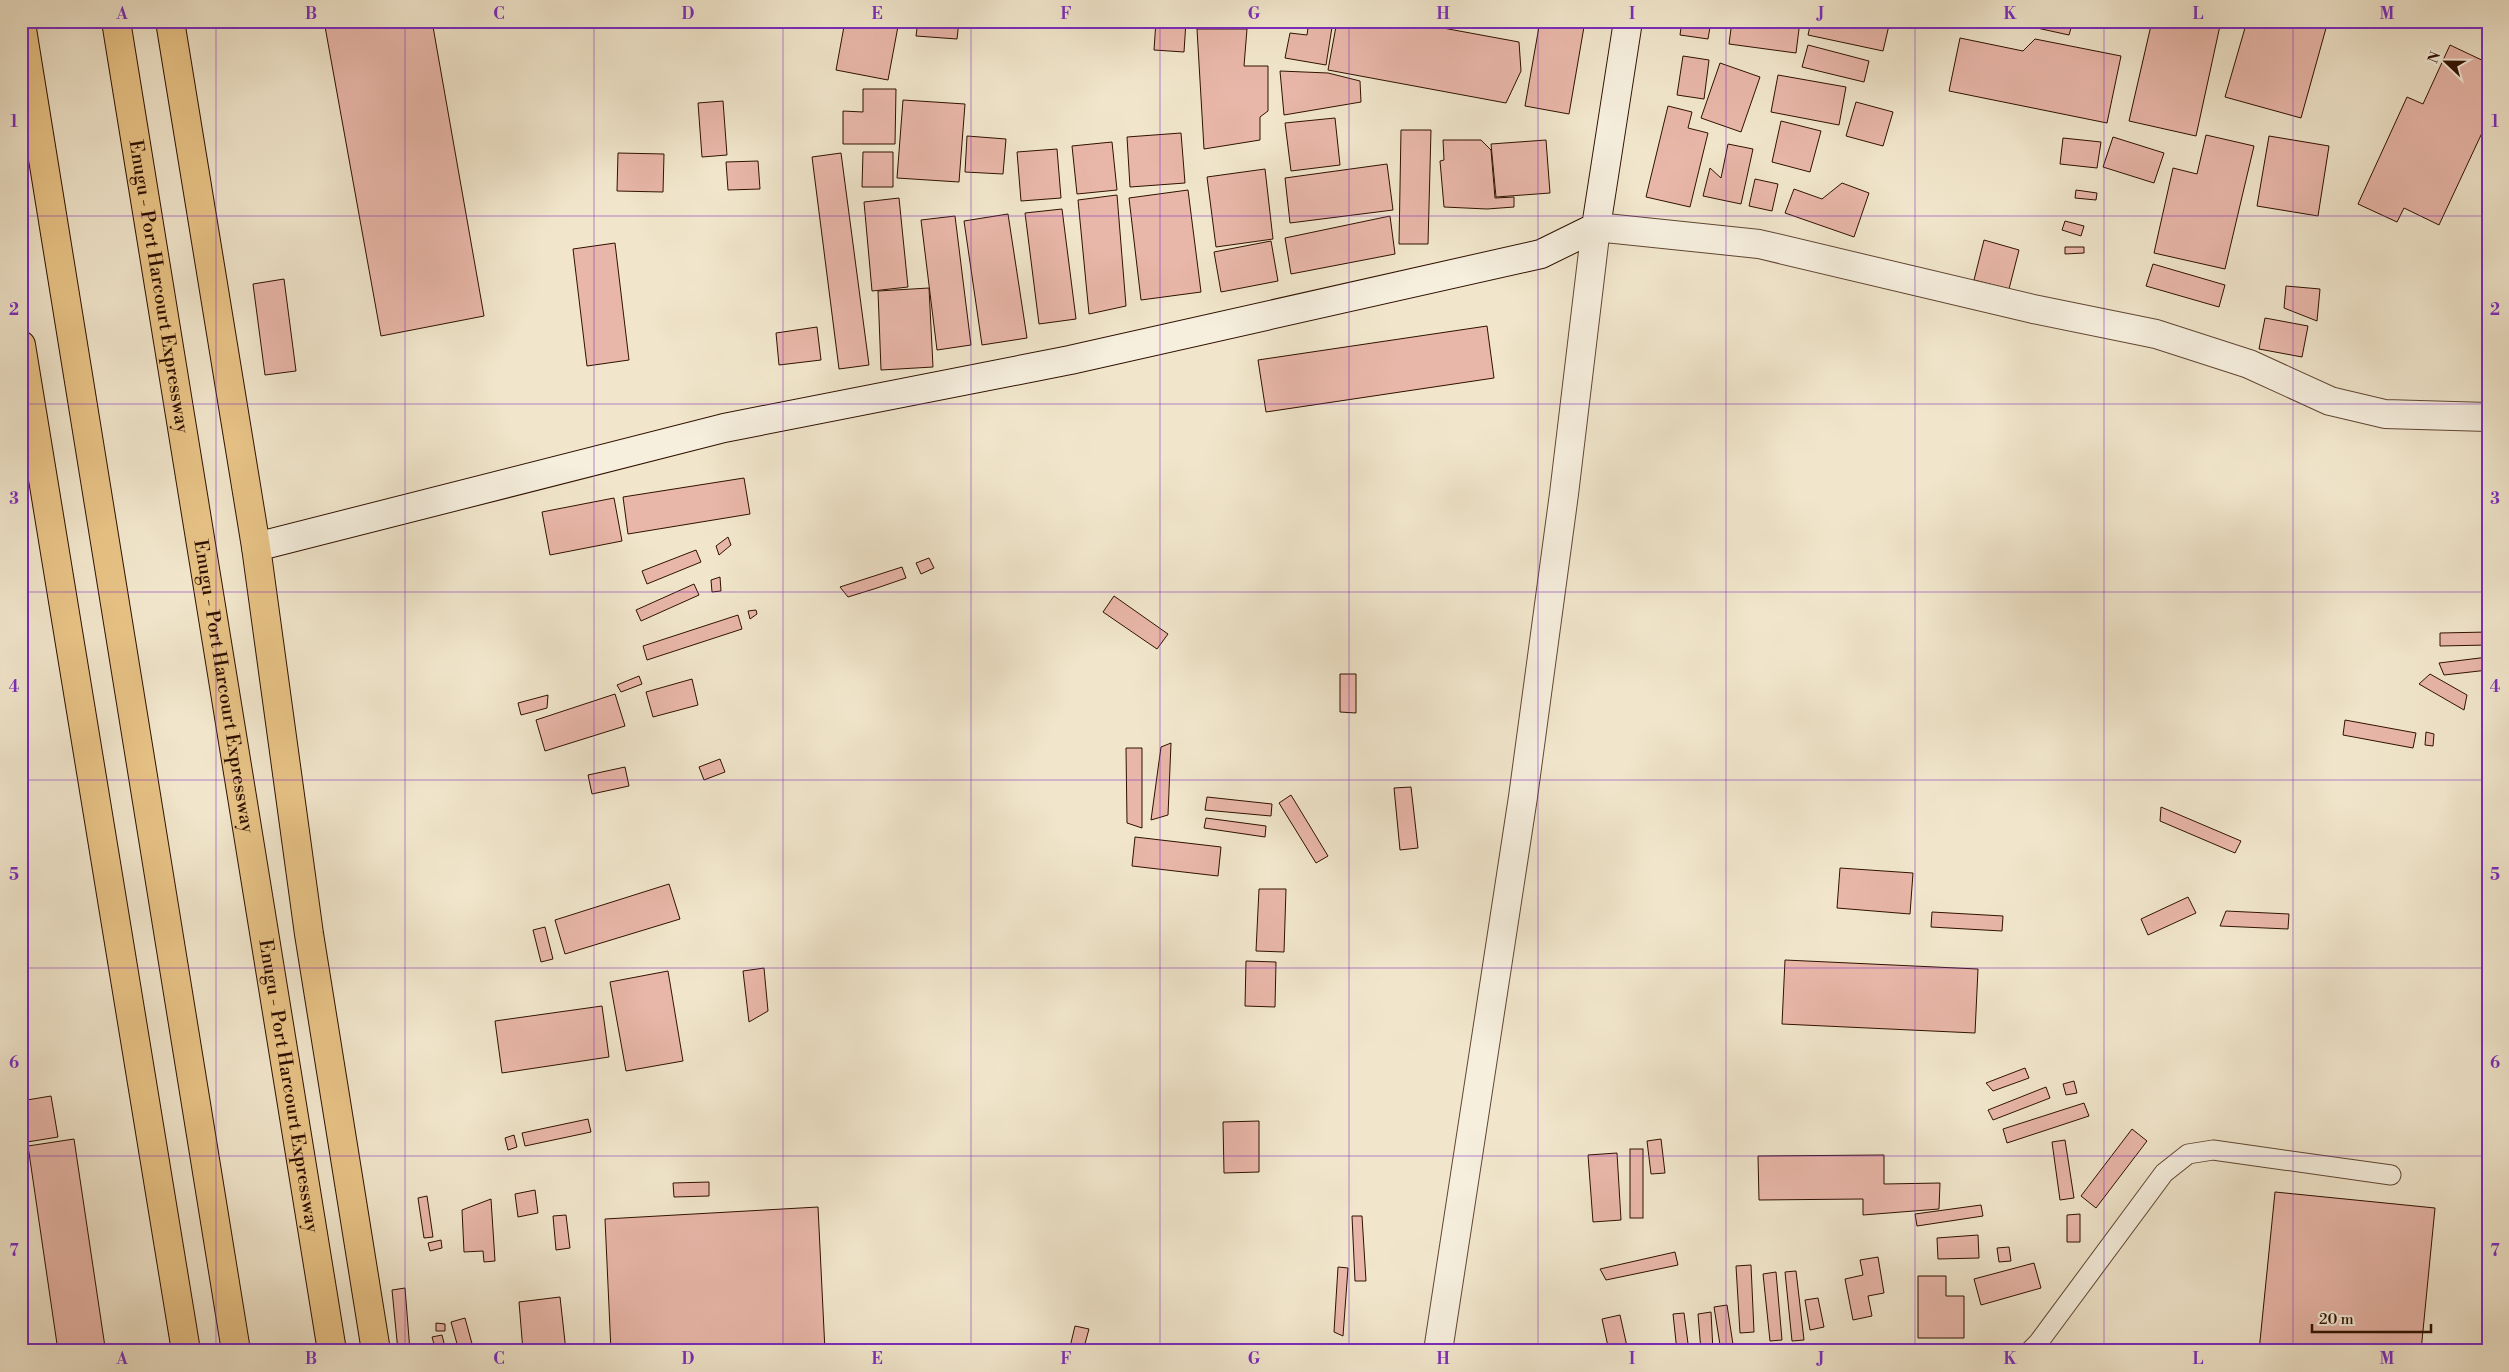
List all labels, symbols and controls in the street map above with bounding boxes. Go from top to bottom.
text: A [115,4,128,24]
text: B [305,4,317,24]
text: C [493,4,505,24]
text: D [682,4,695,24]
text: E [871,4,883,24]
text: F [1060,4,1072,24]
text: G [1248,4,1261,24]
text: H [1436,4,1450,24]
text: I [1629,4,1635,24]
text: J [1816,4,1824,24]
text: K [2004,4,2018,24]
text: L [2193,4,2204,24]
text: M [2380,4,2395,24]
north arrow [2422,38,2472,88]
text: N [2424,49,2445,66]
text: 1 [10,112,18,132]
text: 1 [2491,112,2499,132]
street label: Enugu - Port Harcourt Expressway [123,138,195,436]
text: 2 [9,300,19,320]
text: 2 [2490,300,2500,320]
text: 3 [9,489,19,509]
text: 3 [2490,489,2500,509]
street label: Enugu - Port Harcourt Expressway [188,538,260,835]
text: 4 [9,677,20,697]
text: 4 [2490,677,2501,697]
text: 5 [9,865,19,885]
text: 5 [2490,865,2500,885]
street label: Enugu - Port Harcourt Expressway [253,938,325,1235]
text: 6 [9,1053,19,1073]
text: 6 [2490,1053,2500,1073]
text: 7 [9,1241,19,1261]
text: 7 [2490,1241,2500,1261]
scale bar [2312,1302,2430,1334]
text: 20 m [2319,1310,2354,1329]
text: A [115,1349,128,1369]
text: B [305,1349,317,1369]
text: C [493,1349,505,1369]
text: D [682,1349,695,1369]
text: E [871,1349,883,1369]
text: F [1060,1349,1072,1369]
text: G [1248,1349,1261,1369]
text: H [1436,1349,1450,1369]
text: I [1629,1349,1635,1369]
text: J [1816,1349,1824,1369]
text: K [2004,1349,2018,1369]
text: L [2193,1349,2204,1369]
text: M [2380,1349,2395,1369]

